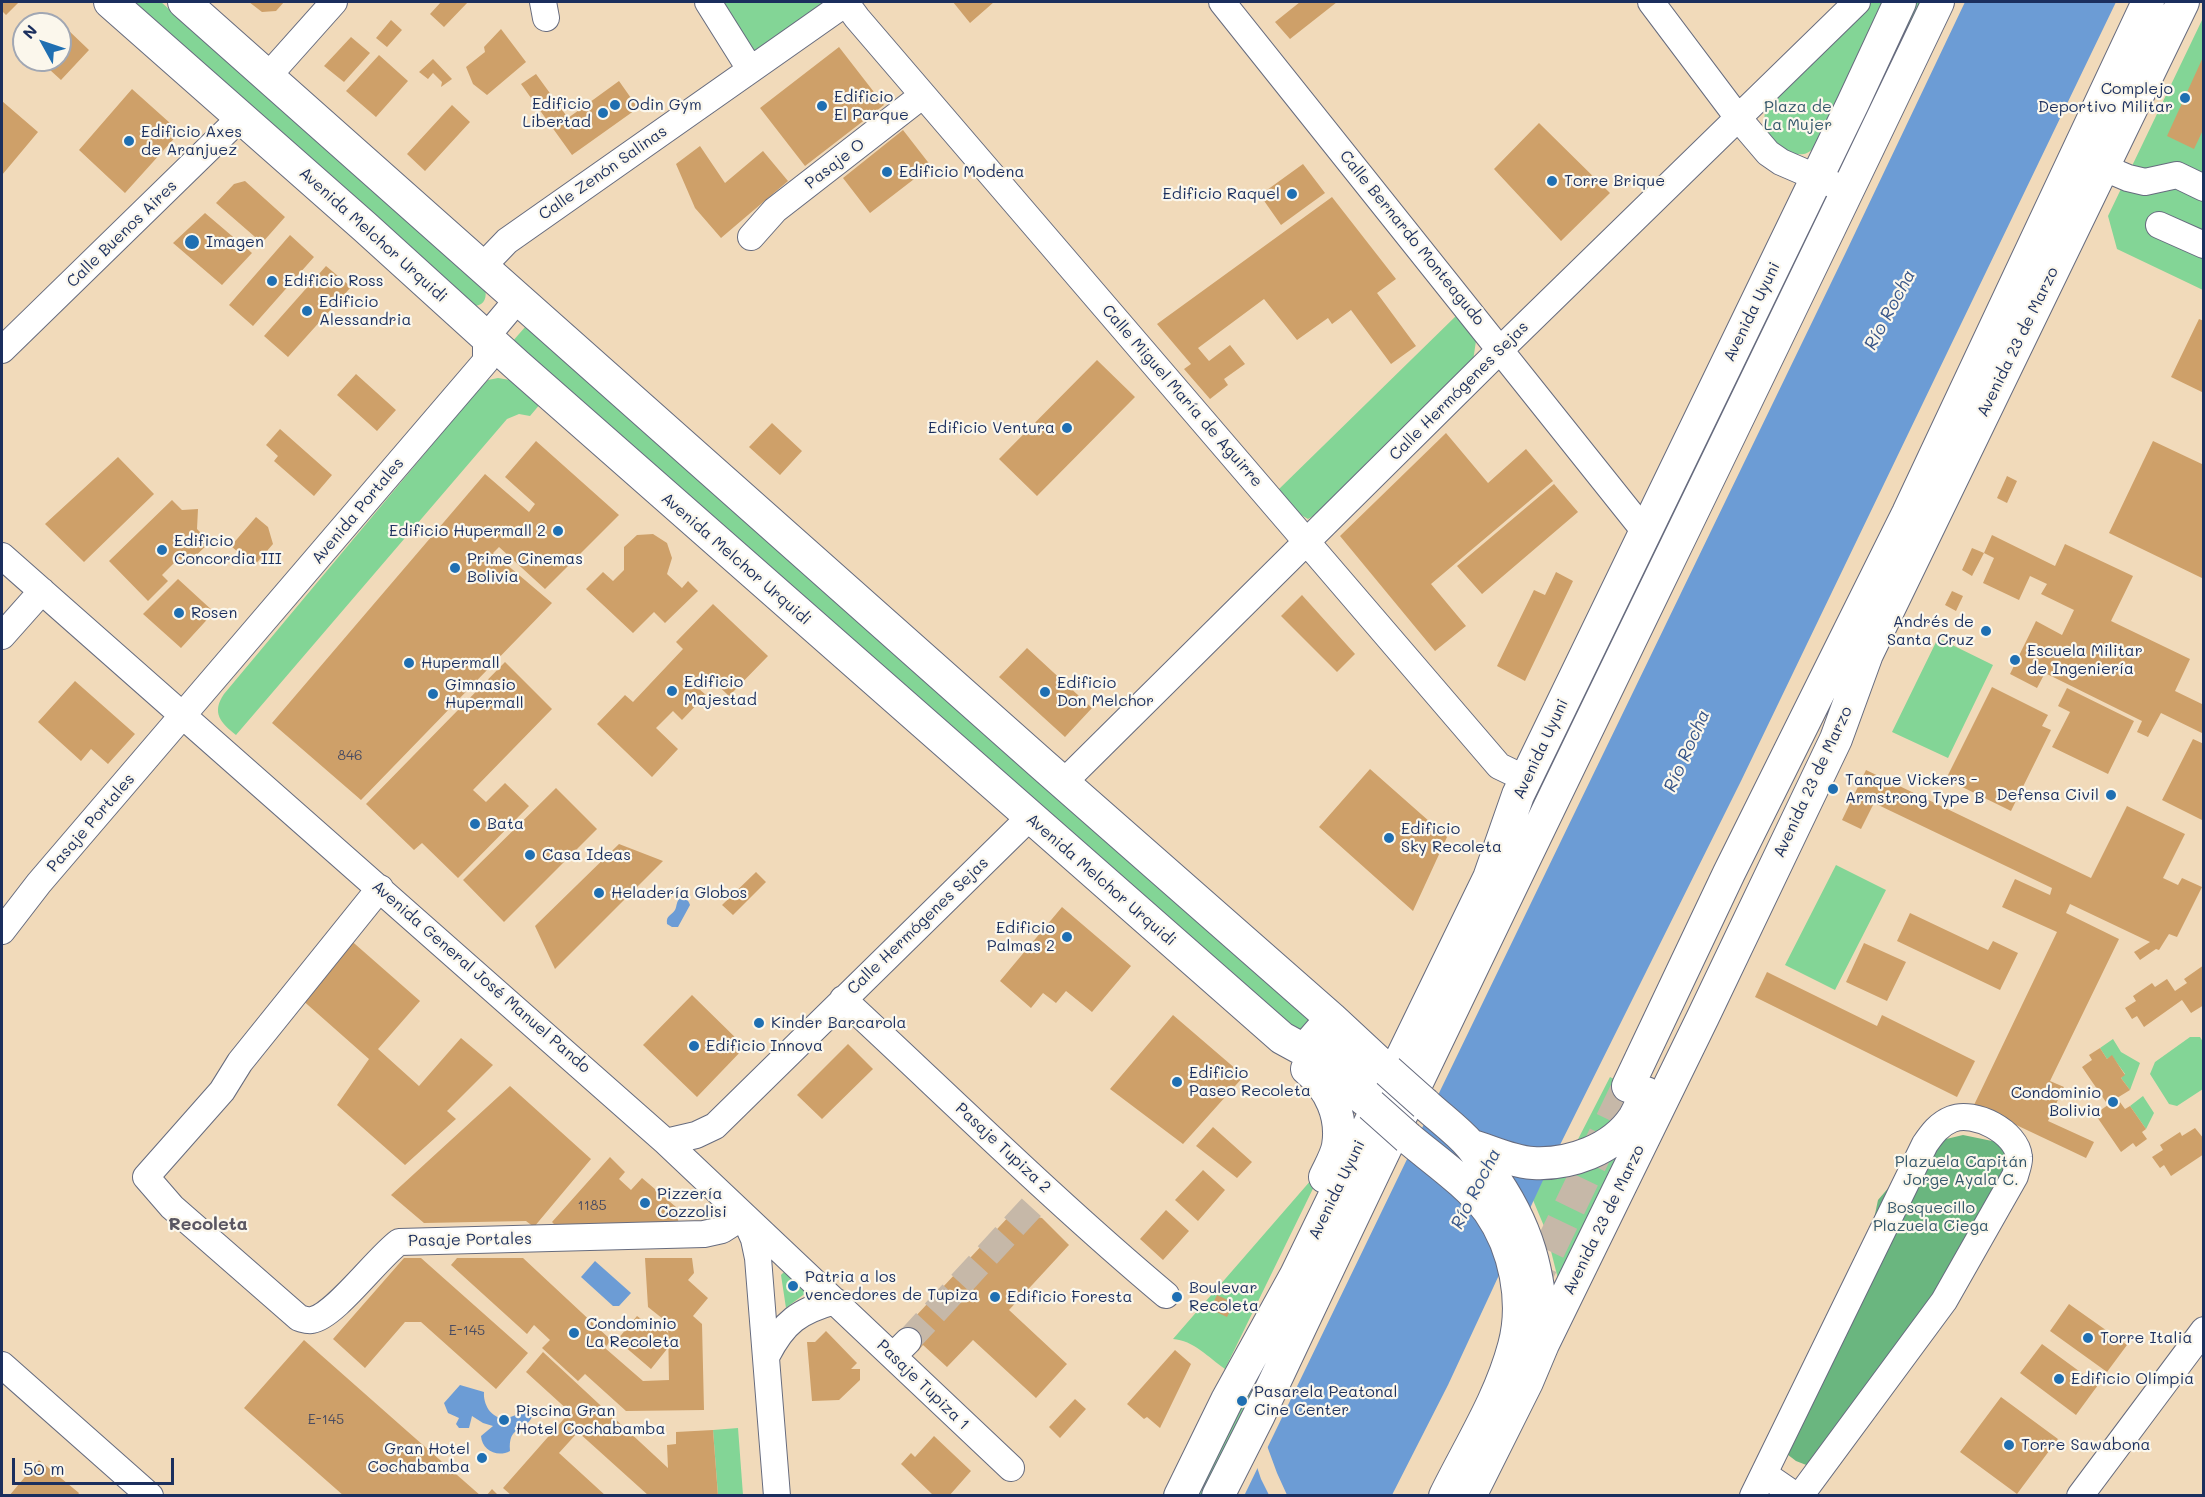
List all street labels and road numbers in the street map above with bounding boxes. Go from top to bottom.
street label: Calle Zenón Salinas [535,122,671,224]
street label: Pasaje O [801,135,869,193]
street label: Calle Bernardo Monteagudo [1335,147,1489,329]
street label: Avenida Melchor Urquidi [295,164,451,306]
street label: Calle Buenos Aires [63,176,181,292]
street label: Avenida Uyuni [1720,259,1784,365]
street label: Avenida 23 de Marzo [1973,264,2063,420]
street label: Calle Miguel María de Aguirre [1098,301,1266,491]
street label: Calle Hermógenes Sejas [1385,317,1533,465]
street label: Avenida Portales [308,454,408,568]
street label: Avenida Melchor Urquidi [657,489,815,629]
street label: Avenida Uyuni [1509,696,1573,802]
street label: Avenida 23 de Marzo [1770,703,1856,861]
street label: Pasaje Portales [43,770,139,876]
street label: Avenida Melchor Urquidi [1022,810,1180,950]
street label: Calle Hermógenes Sejas [843,853,993,999]
street label: Avenida General José Manuel Pando [368,877,594,1077]
street label: Pasaje Tupiza 2 [951,1099,1055,1197]
street label: Avenida Uyuni [1305,1137,1369,1243]
street label: Avenida 23 de Marzo [1559,1142,1649,1298]
street label: Pasaje Portales [408,1229,532,1251]
street label: Pasaje Tupiza 1 [873,1336,973,1434]

